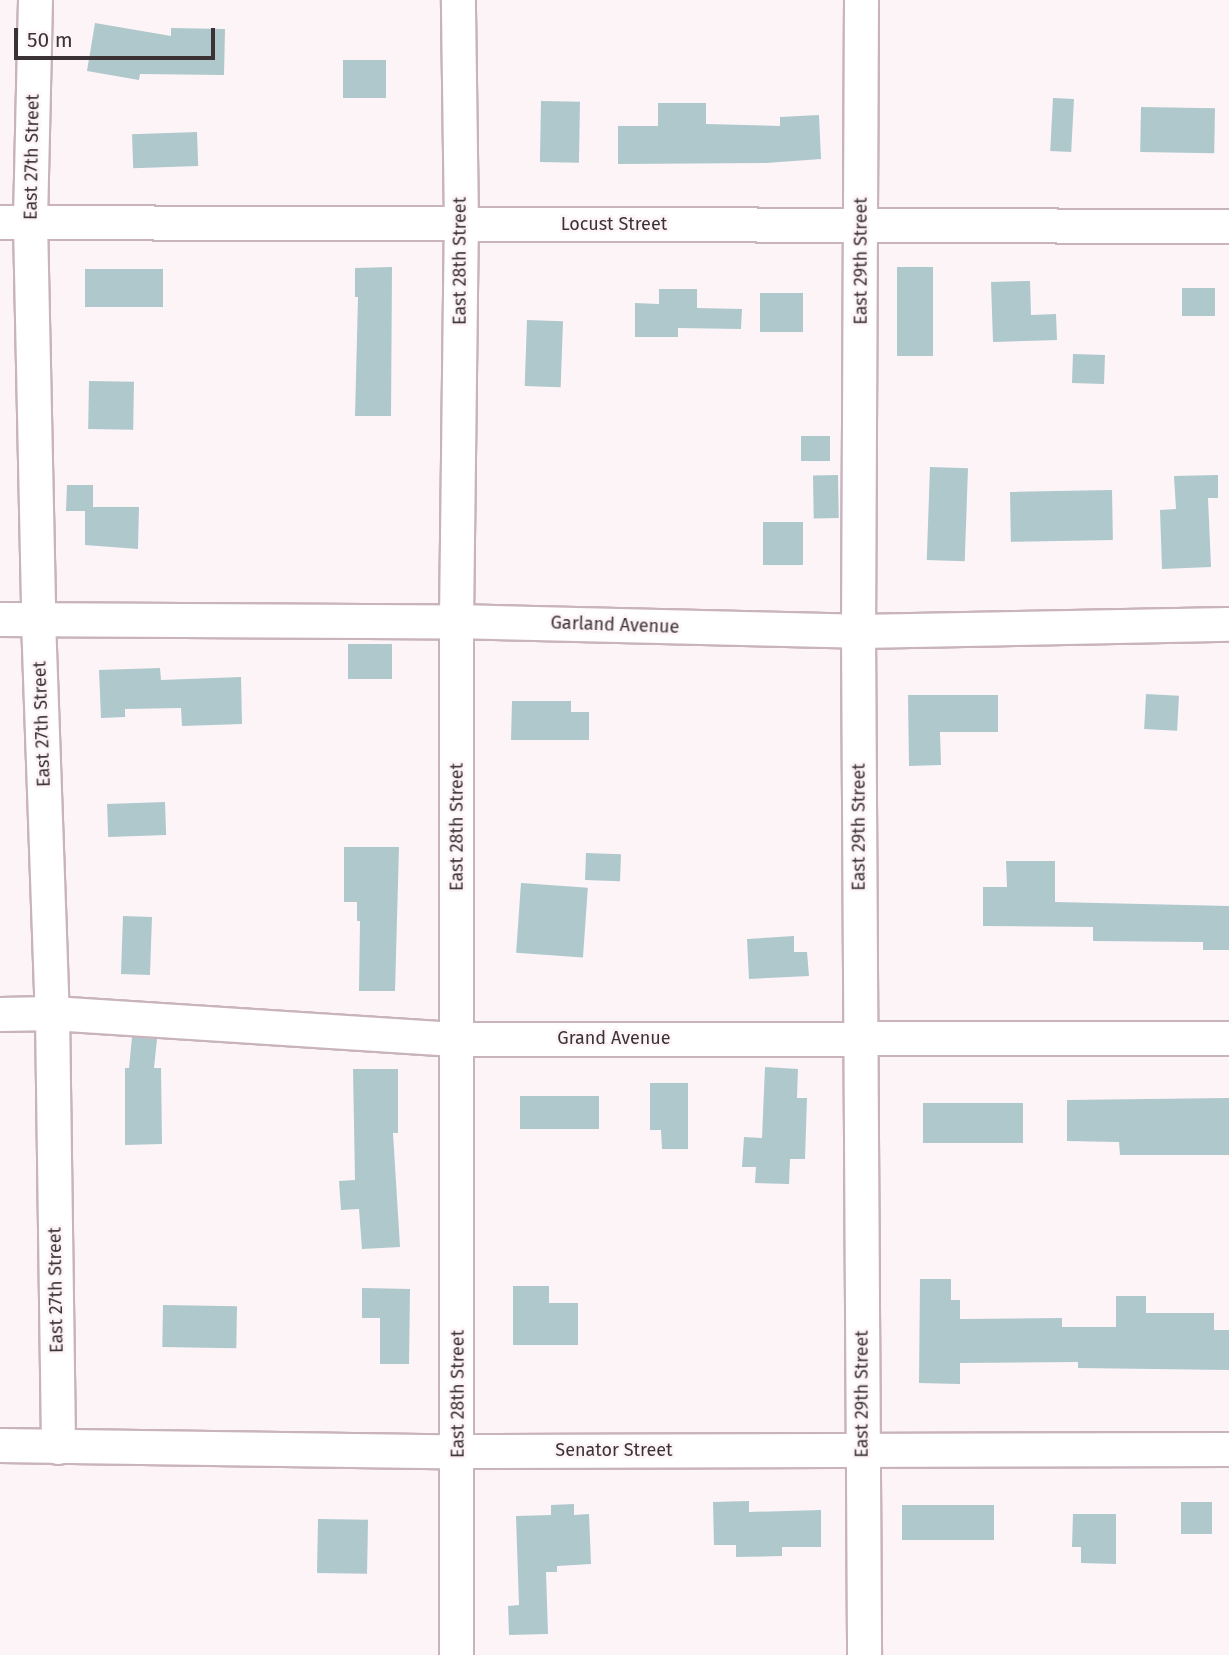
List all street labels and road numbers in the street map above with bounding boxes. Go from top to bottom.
street label: East 27th Street [20,94,44,220]
street label: East 28th Street [449,197,471,325]
street label: East 29th Street [850,197,872,325]
street label: Locust Street [561,213,667,235]
street label: Garland Avenue [550,612,680,638]
street label: East 27th Street [29,661,55,787]
street label: East 28th Street [446,763,468,891]
street label: East 29th Street [848,763,870,891]
street label: Grand Avenue [557,1027,671,1049]
street label: East 27th Street [44,1227,68,1353]
street label: East 28th Street [447,1330,469,1458]
street label: East 29th Street [851,1330,873,1458]
street label: Senator Street [555,1439,673,1461]

